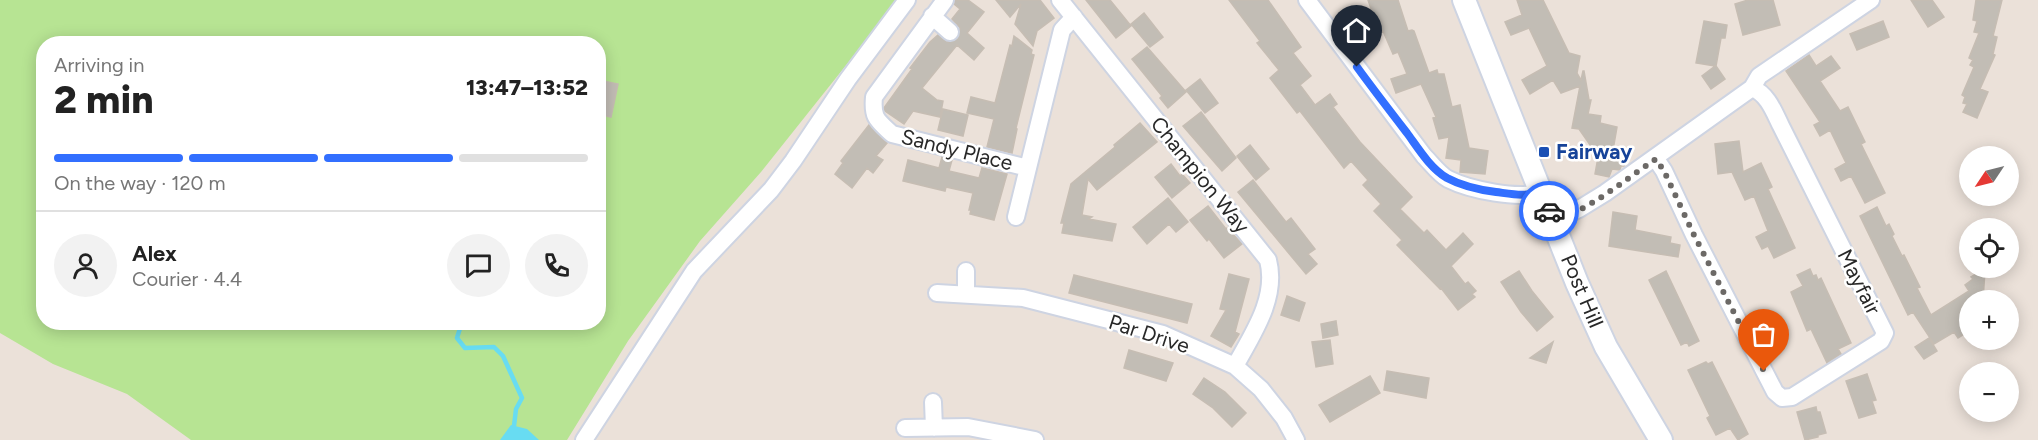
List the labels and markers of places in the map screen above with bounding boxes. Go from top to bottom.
pin [1331,5,1382,67]
place label: Fairway [1556,139,1633,164]
marker: Fairway [1537,145,1551,159]
pin [1738,309,1789,371]

